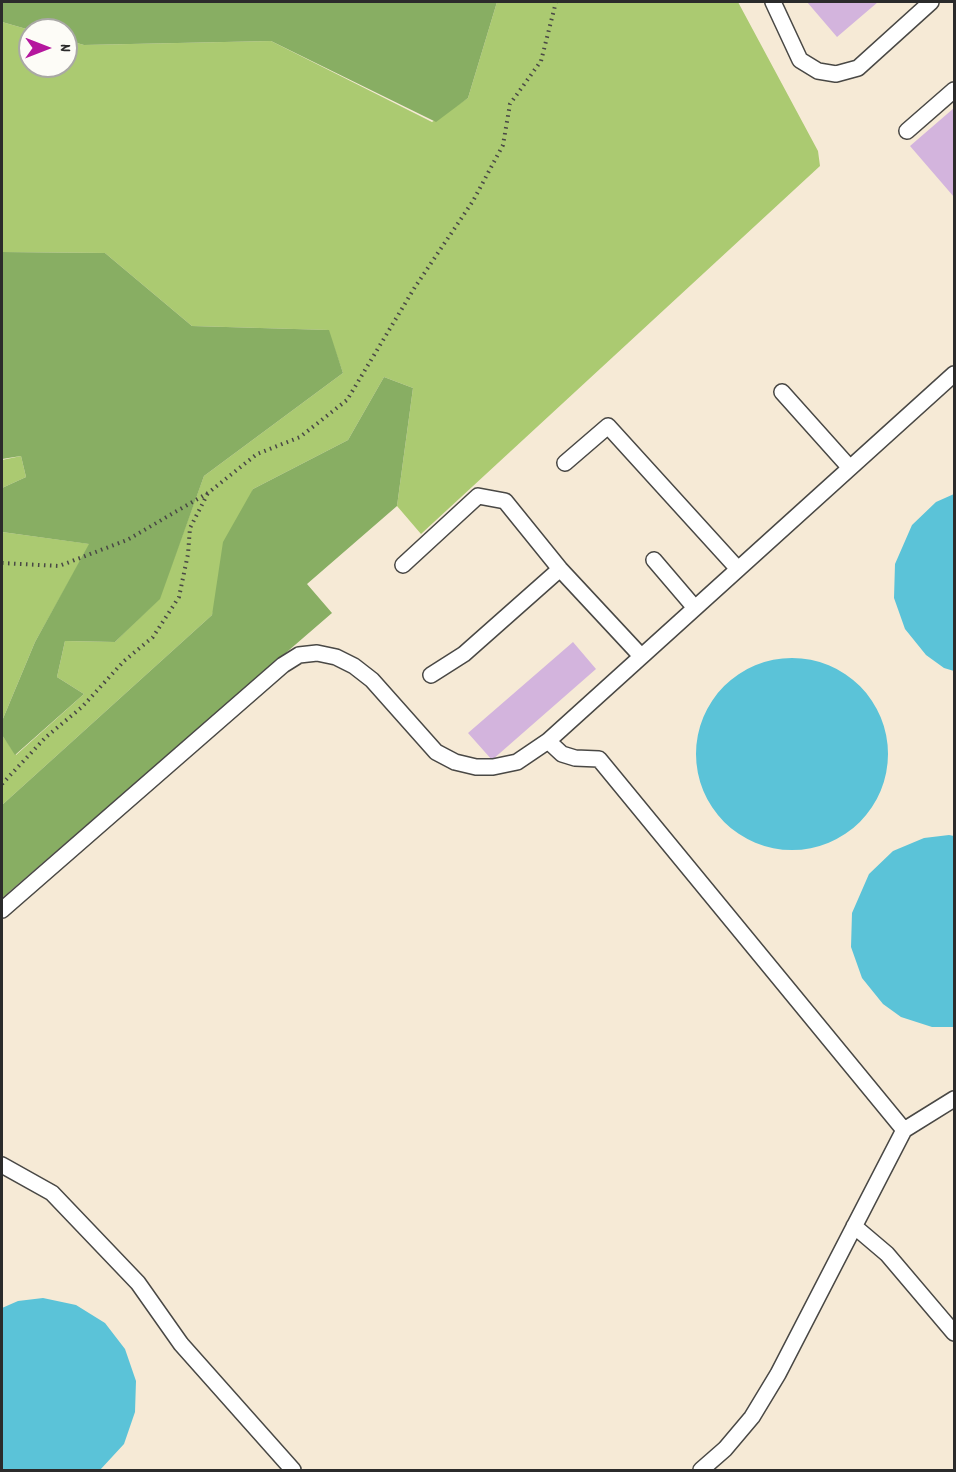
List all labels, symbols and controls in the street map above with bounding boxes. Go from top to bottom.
north arrow [18,18,78,78]
text: N [53,44,76,52]

